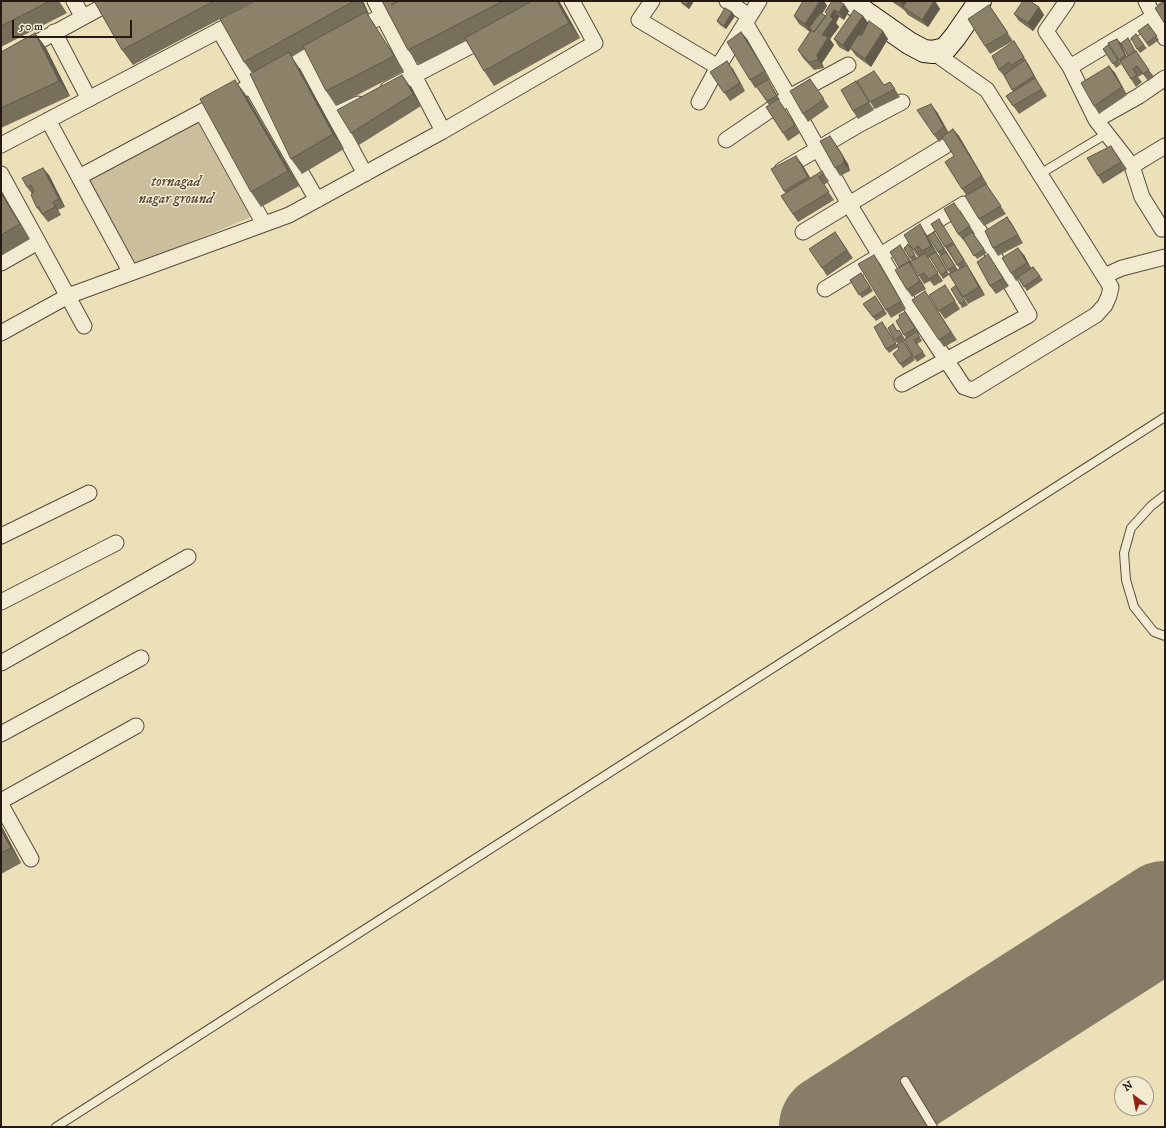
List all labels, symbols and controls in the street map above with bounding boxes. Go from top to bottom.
scale bar [14,12,134,38]
text: 50 m [19,19,43,34]
park label: tornagad nagar ground [139,174,213,209]
north arrow [1114,1076,1154,1116]
text: N [1121,1078,1136,1095]

